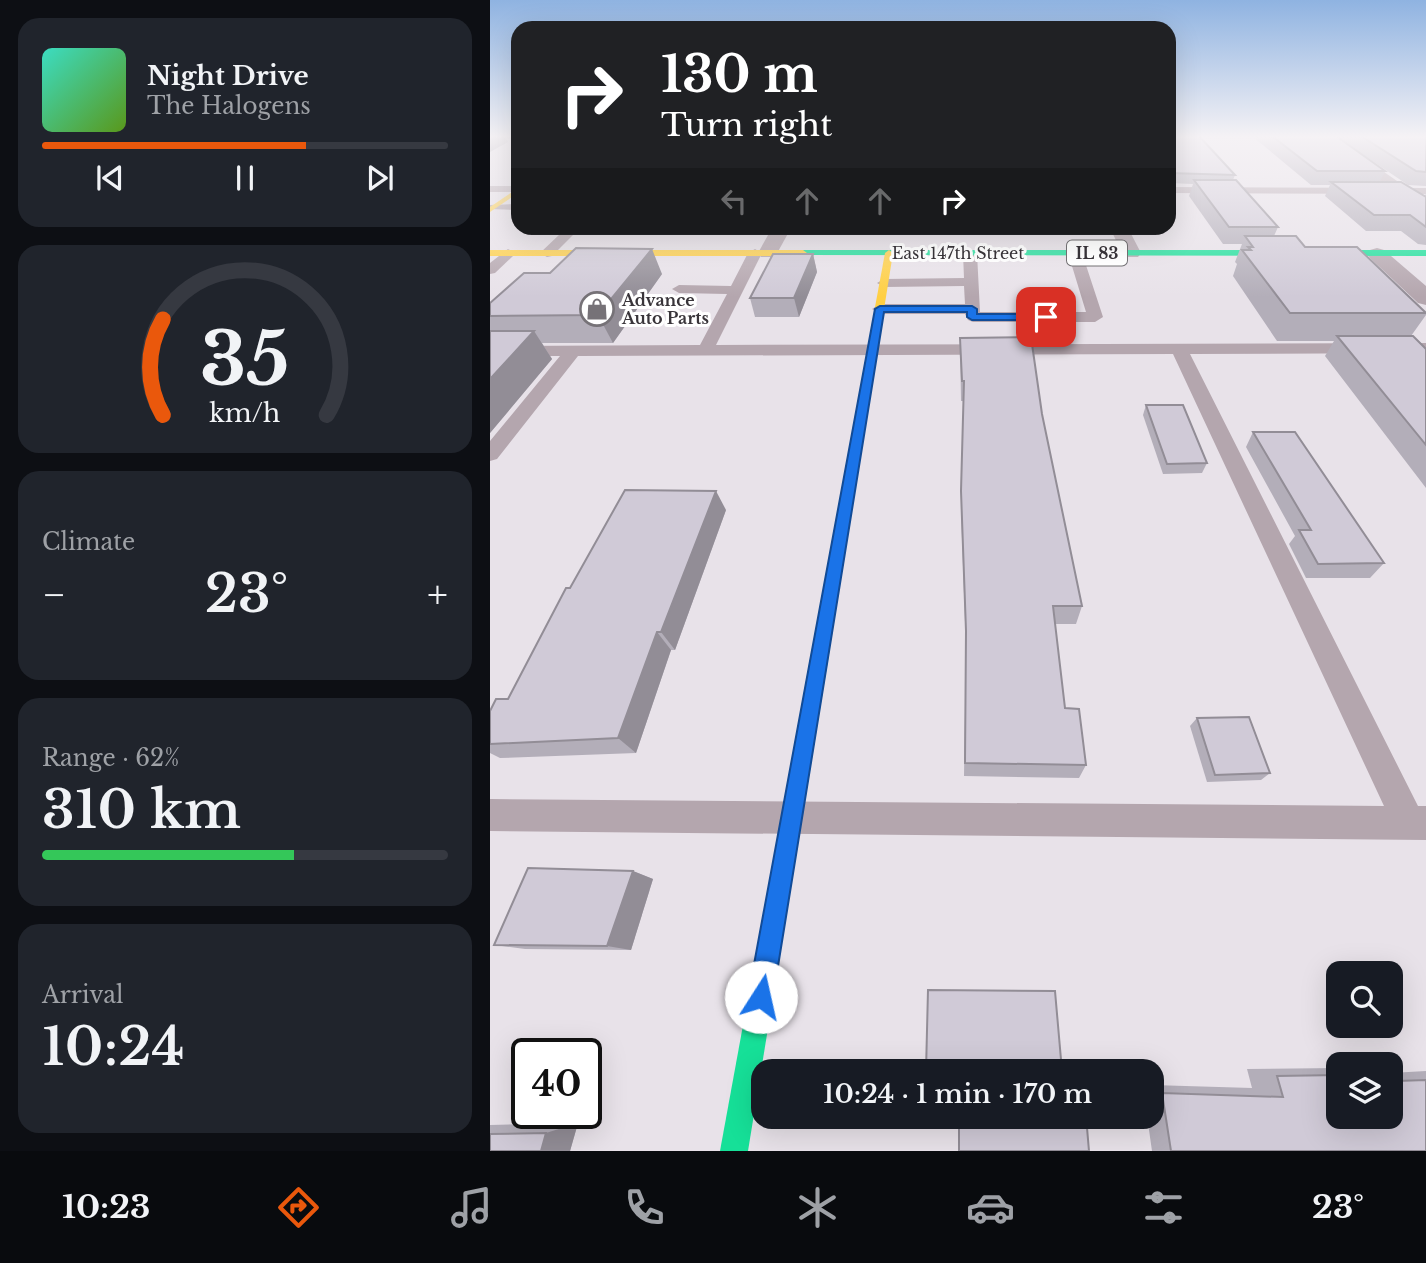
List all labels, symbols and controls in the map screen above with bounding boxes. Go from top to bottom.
text: 130 m [661,44,818,105]
icon: right [546,49,637,140]
text: Night Drive [147,60,309,92]
text: The Halogens [147,92,311,120]
text: Turn right [661,105,832,145]
icon: previous [91,159,129,197]
icon: pause [226,159,264,197]
icon: next [361,159,399,197]
icon: left [715,182,753,220]
icon: ahead [788,182,826,220]
icon: ahead [861,182,899,220]
icon: right [934,182,972,220]
road number: IL 83 [1067,241,1127,266]
street label: East 147th Street [892,243,1024,263]
pin [1016,287,1076,347]
shop icon: Advance Auto Parts [578,290,616,328]
place label: Advance Auto Parts [621,290,709,328]
icon: arrive [1027,298,1065,336]
text: 35 [200,314,290,405]
text: km/h [210,398,280,429]
text: Climate [42,528,135,556]
text: 23° [205,562,288,626]
text: − [42,571,66,618]
text: + [427,571,448,618]
text: Range · 62% [42,744,180,772]
text: 310 km [42,778,241,842]
position arrow [724,960,798,1034]
map controls [1326,961,1403,1129]
button: search [1326,961,1403,1038]
text: Arrival [42,981,123,1009]
text: 10:24 [42,1015,185,1079]
speed limit sign: 40 [511,1038,602,1129]
button: layers [1326,1052,1403,1129]
text: 10:24 · 1 min · 170 m [823,1078,1092,1110]
icon: directions [274,1183,323,1232]
icon: music [447,1183,496,1232]
icon: phone [620,1183,669,1232]
icon: climate [793,1183,842,1232]
icon: car [966,1183,1015,1232]
icon: filters [1139,1183,1188,1232]
text: 10:23 [62,1187,150,1227]
text: 23° [1312,1187,1364,1227]

